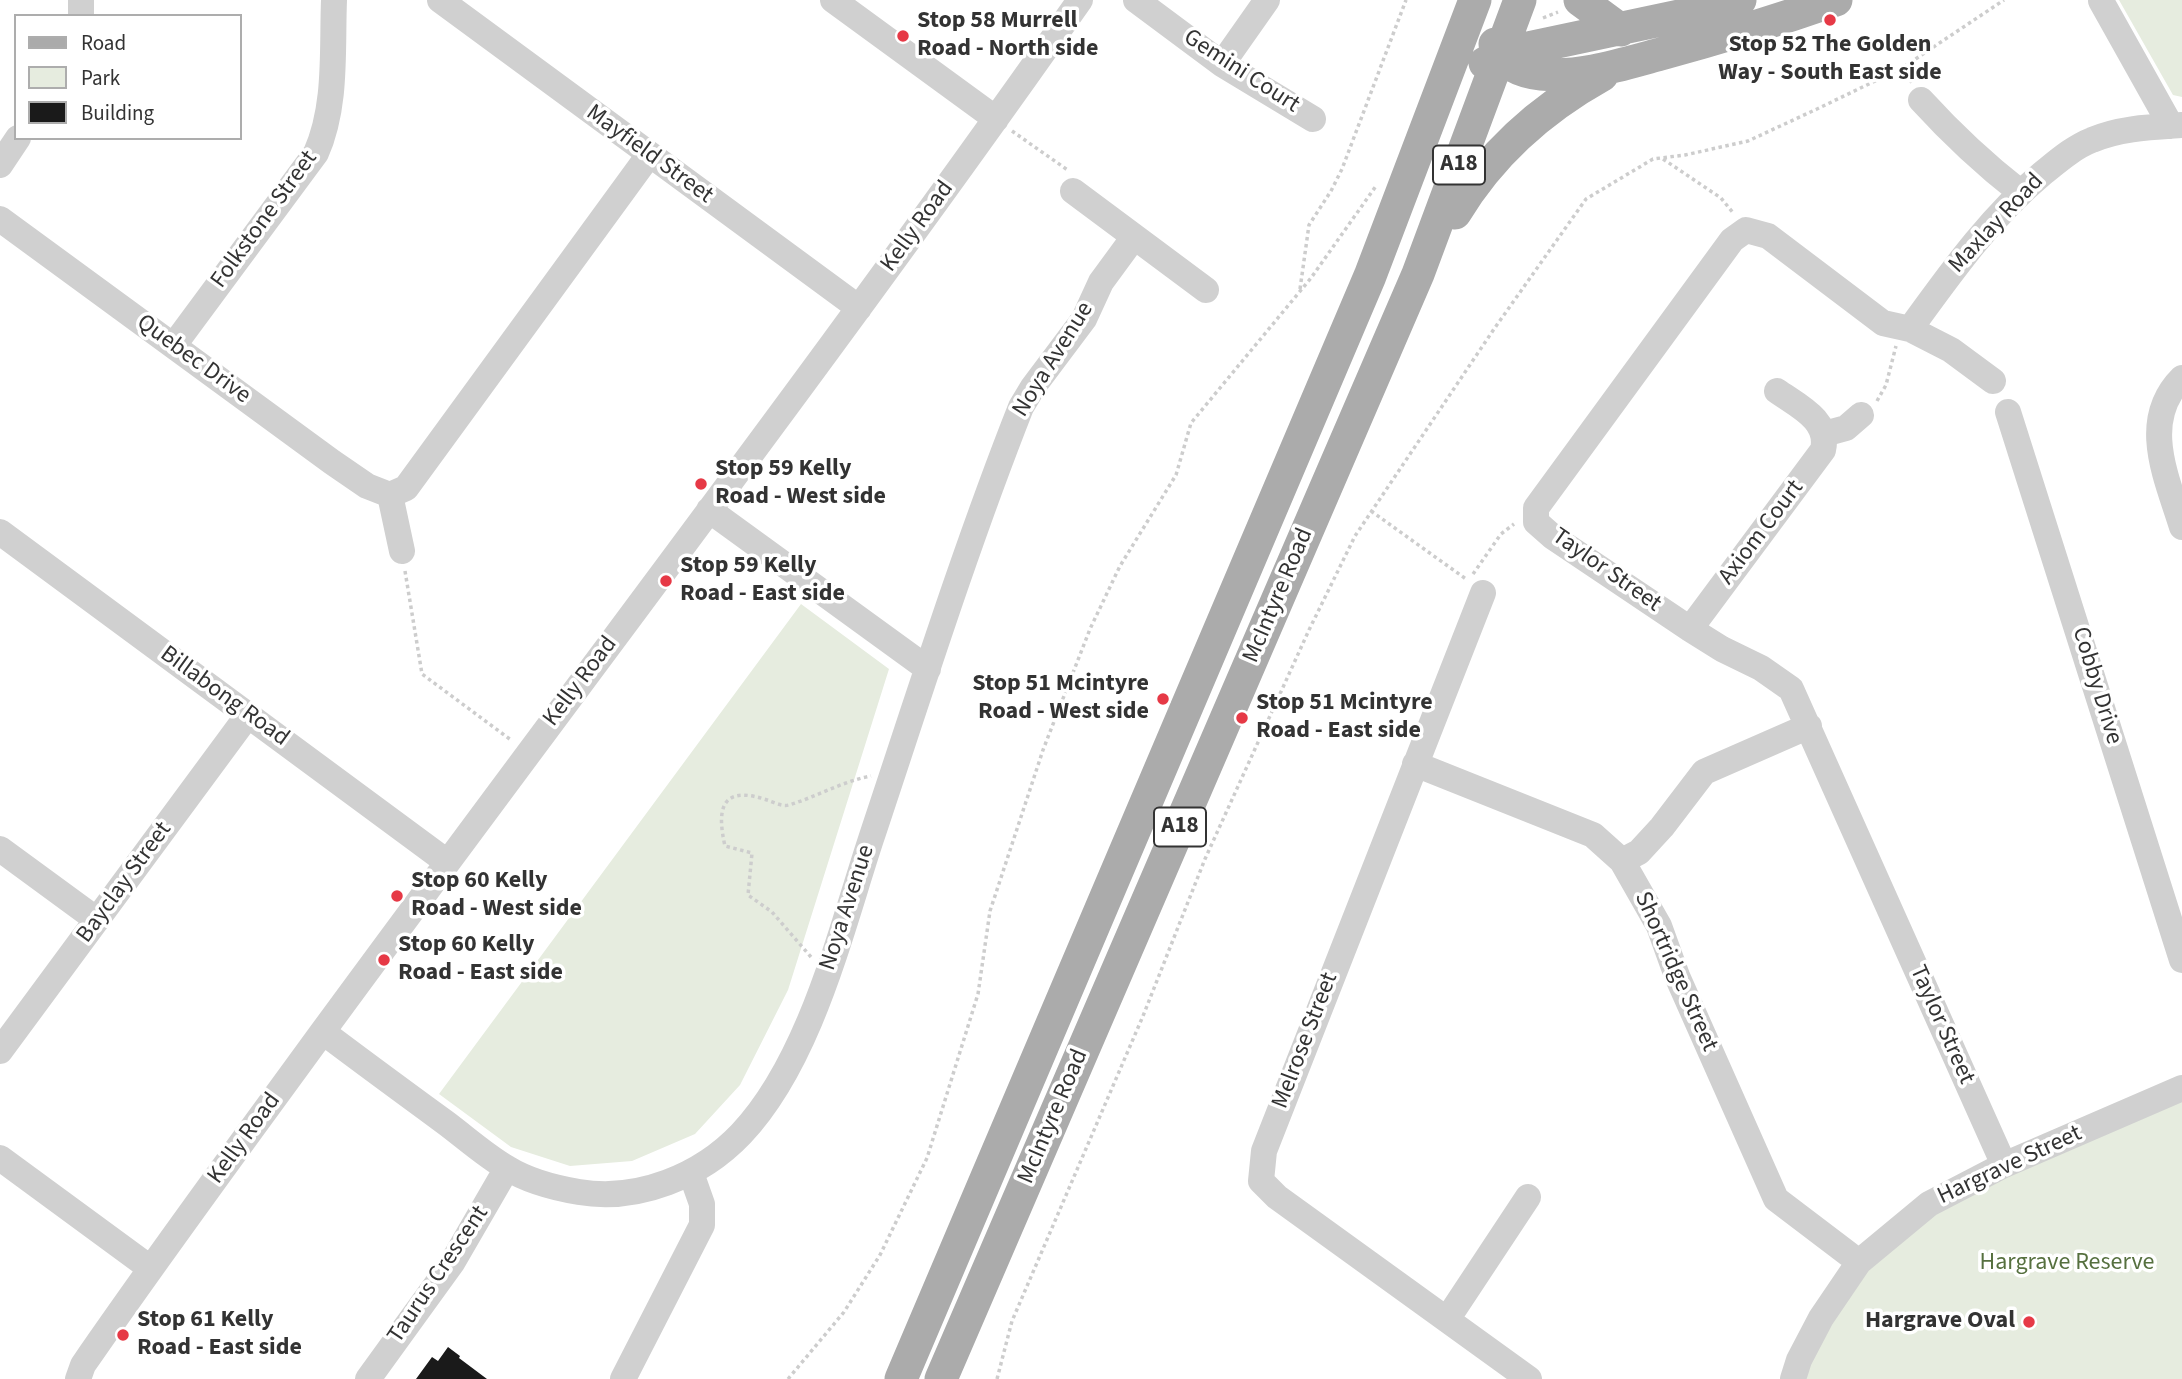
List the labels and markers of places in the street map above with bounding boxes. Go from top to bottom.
place label: Stop 58 Murrell Road - North side [917,8,1098,64]
marker: Stop 52 The Golden Way - South East side [1822,12,1838,28]
marker: Stop 58 Murrell Road - North side [895,28,911,44]
place label: Stop 52 The Golden Way - South East side [1718,32,1942,88]
place label: Stop 59 Kelly Road - West side [715,456,886,512]
marker: Stop 59 Kelly Road - West side [693,476,709,492]
place label: Stop 59 Kelly Road - East side [680,553,845,609]
marker: Stop 59 Kelly Road - East side [658,573,674,589]
place label: Stop 51 Mcintyre Road - West side [972,671,1149,727]
place label: Stop 51 Mcintyre Road - East side [1256,690,1433,746]
marker: Stop 51 Mcintyre Road - West side [1155,691,1171,707]
marker: Stop 51 Mcintyre Road - East side [1234,710,1250,726]
place label: Stop 60 Kelly Road - West side [411,868,582,924]
marker: Stop 60 Kelly Road - West side [389,888,405,904]
place label: Stop 60 Kelly Road - East side [398,932,563,988]
marker: Stop 60 Kelly Road - East side [376,952,392,968]
place label: Stop 61 Kelly Road - East side [137,1307,302,1363]
place label: Hargrave Oval [1865,1308,2015,1336]
marker: Hargrave Oval [2021,1314,2037,1330]
marker: Stop 61 Kelly Road - East side [115,1327,131,1343]

